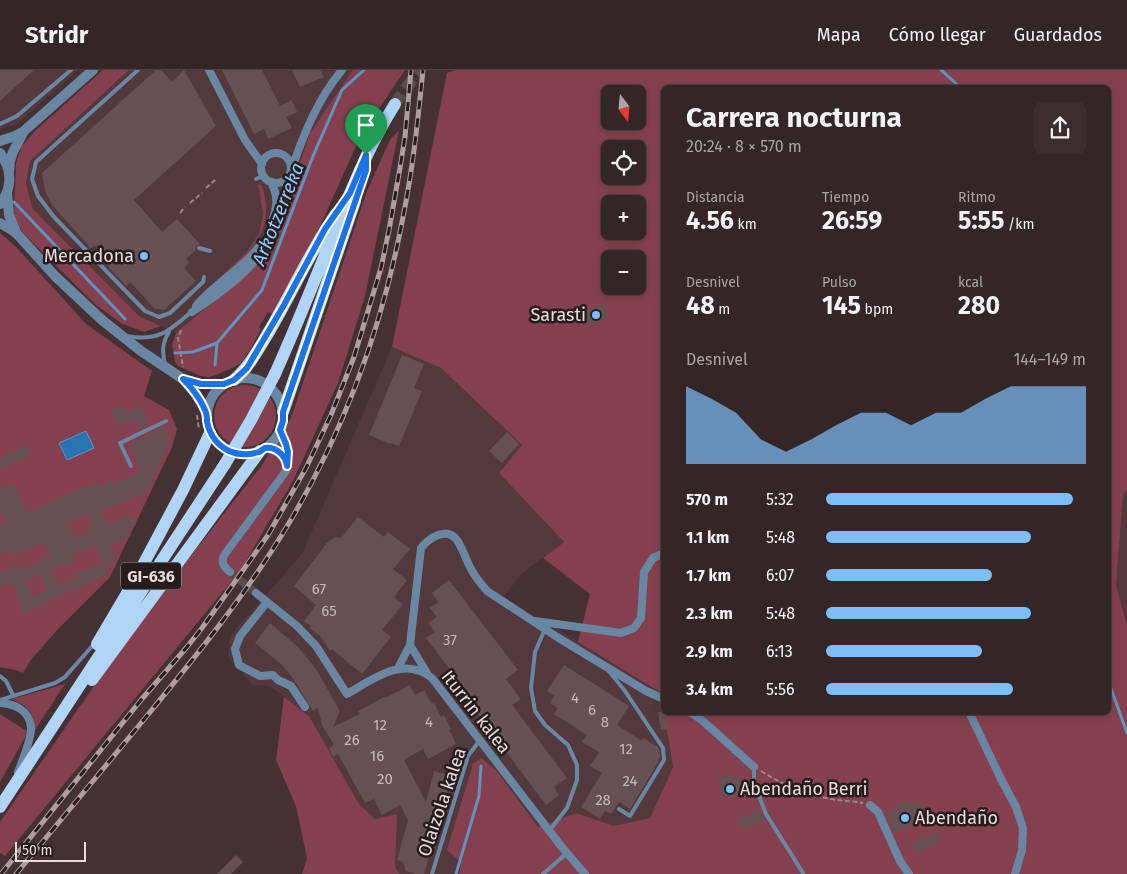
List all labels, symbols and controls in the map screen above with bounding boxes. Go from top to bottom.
text: Stridr [25,21,88,49]
text: Mapa [817,24,861,46]
text: Cómo llegar [889,24,986,46]
text: Guardados [1014,24,1102,46]
north arrow [601,85,646,130]
map controls [601,85,646,295]
text: Carrera nocturna [686,101,902,134]
button: share [1034,102,1086,154]
pin [345,104,387,155]
icon: arrive [352,111,380,139]
text: 20:24 · 8 × 570 m [686,137,802,156]
button: locate [601,140,646,185]
water label: Arkotzerreka [247,159,309,270]
text: Distancia [686,189,745,206]
text: Tiempo [822,189,869,206]
text: Ritmo [958,189,996,206]
button: + [601,195,646,240]
text: 4.56 [686,206,734,236]
text: 26:59 [822,206,882,236]
text: 5:55 [958,206,1004,236]
text: km [734,216,757,233]
text: /km [1004,216,1034,233]
place label: Mercadona [44,245,134,267]
marker: Mercadona [138,250,150,262]
button: − [601,250,646,295]
text: Desnivel [686,274,740,291]
text: Pulso [822,274,857,291]
text: kcal [958,274,983,291]
text: 48 [686,291,715,321]
text: 145 [822,291,861,321]
text: 280 [958,291,1000,321]
text: m [715,301,730,318]
text: bpm [861,301,893,318]
place label: Sarasti [530,304,586,326]
marker: Sarasti [590,309,602,321]
text: Desnivel [686,350,748,369]
text: 144–149 m [1013,350,1086,369]
text: 570 m [686,490,728,509]
text: 5:32 [766,490,794,509]
text: 1.1 km [686,528,729,547]
text: 5:48 [766,528,795,547]
road number: GI-636 [121,562,181,590]
text: 1.7 km [686,566,731,585]
text: 6:07 [766,566,794,585]
house number: 67 [312,580,326,598]
house number: 65 [321,602,337,620]
text: 2.3 km [686,604,733,623]
text: 5:48 [766,604,795,623]
house number: 37 [443,631,457,649]
text: 2.9 km [686,642,733,661]
text: 6:13 [766,642,793,661]
street label: Iturrin kalea [437,666,515,758]
text: 3.4 km [686,680,733,699]
text: 5:56 [766,680,794,699]
house number: 4 [571,689,579,707]
house number: 6 [588,701,596,719]
house number: 4 [425,713,433,731]
house number: 8 [601,713,609,731]
house number: 12 [373,716,387,734]
house number: 26 [344,731,360,749]
house number: 12 [619,740,633,758]
street label: Olaizola kalea [413,745,471,859]
house number: 16 [370,747,384,765]
house number: 20 [377,770,393,788]
house number: 24 [622,772,638,790]
place label: Abendaño Berri [740,778,867,800]
marker: Abendaño Berri [724,783,736,795]
house number: 28 [595,791,611,809]
place label: Abendaño [915,807,998,829]
marker: Abendaño [899,812,911,824]
scale bar [15,839,86,862]
text: 50 m [22,842,53,859]

